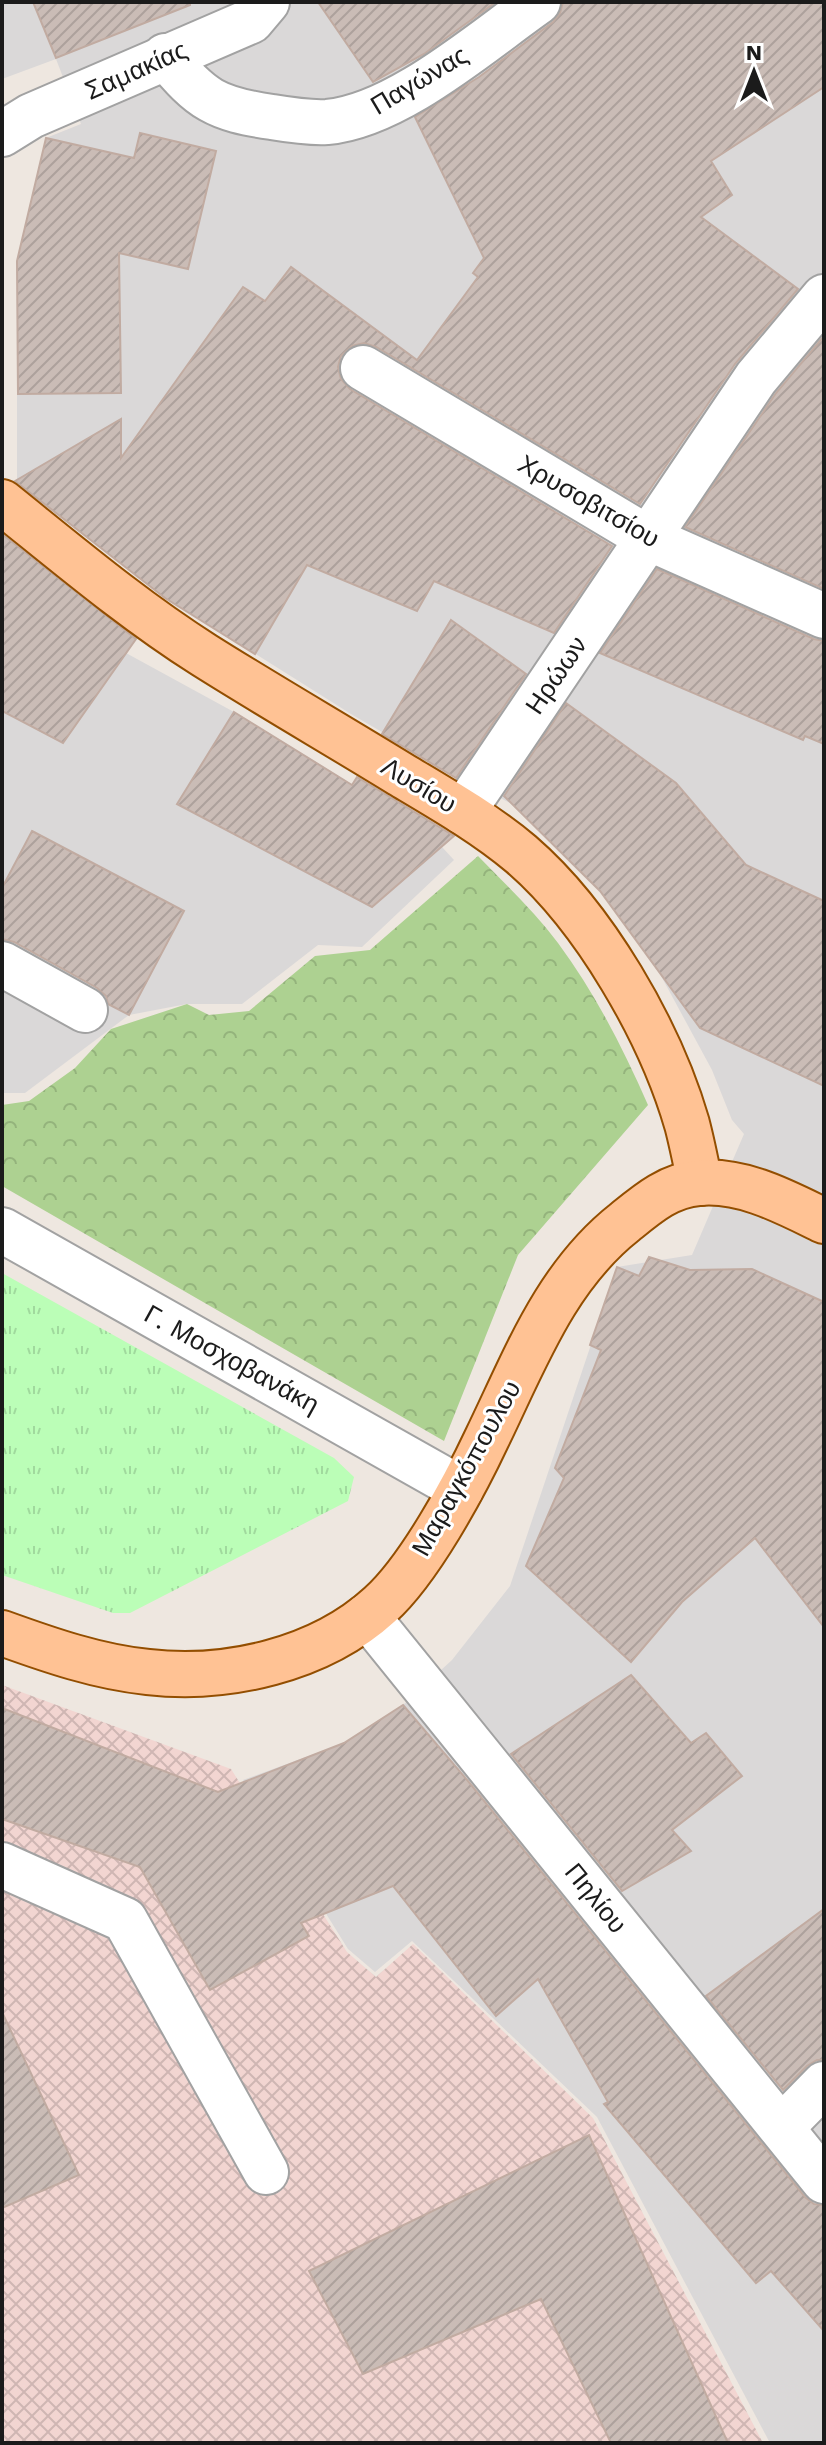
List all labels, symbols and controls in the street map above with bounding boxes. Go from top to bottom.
north arrow [714,32,794,112]
street label: Σαμακίας [80,34,192,106]
street label: Παγώνας [365,39,473,121]
text: N [746,40,762,65]
street label: Χρυσοβιτσίου [513,449,665,553]
street label: Ηρώων [519,630,593,720]
street label: Λυσίου [376,751,462,819]
street label: Γ. Μοσχοβανάκη [139,1299,325,1419]
street label: Μαραγκόπουλου [405,1375,527,1561]
street label: Πηλίου [559,1857,633,1939]

